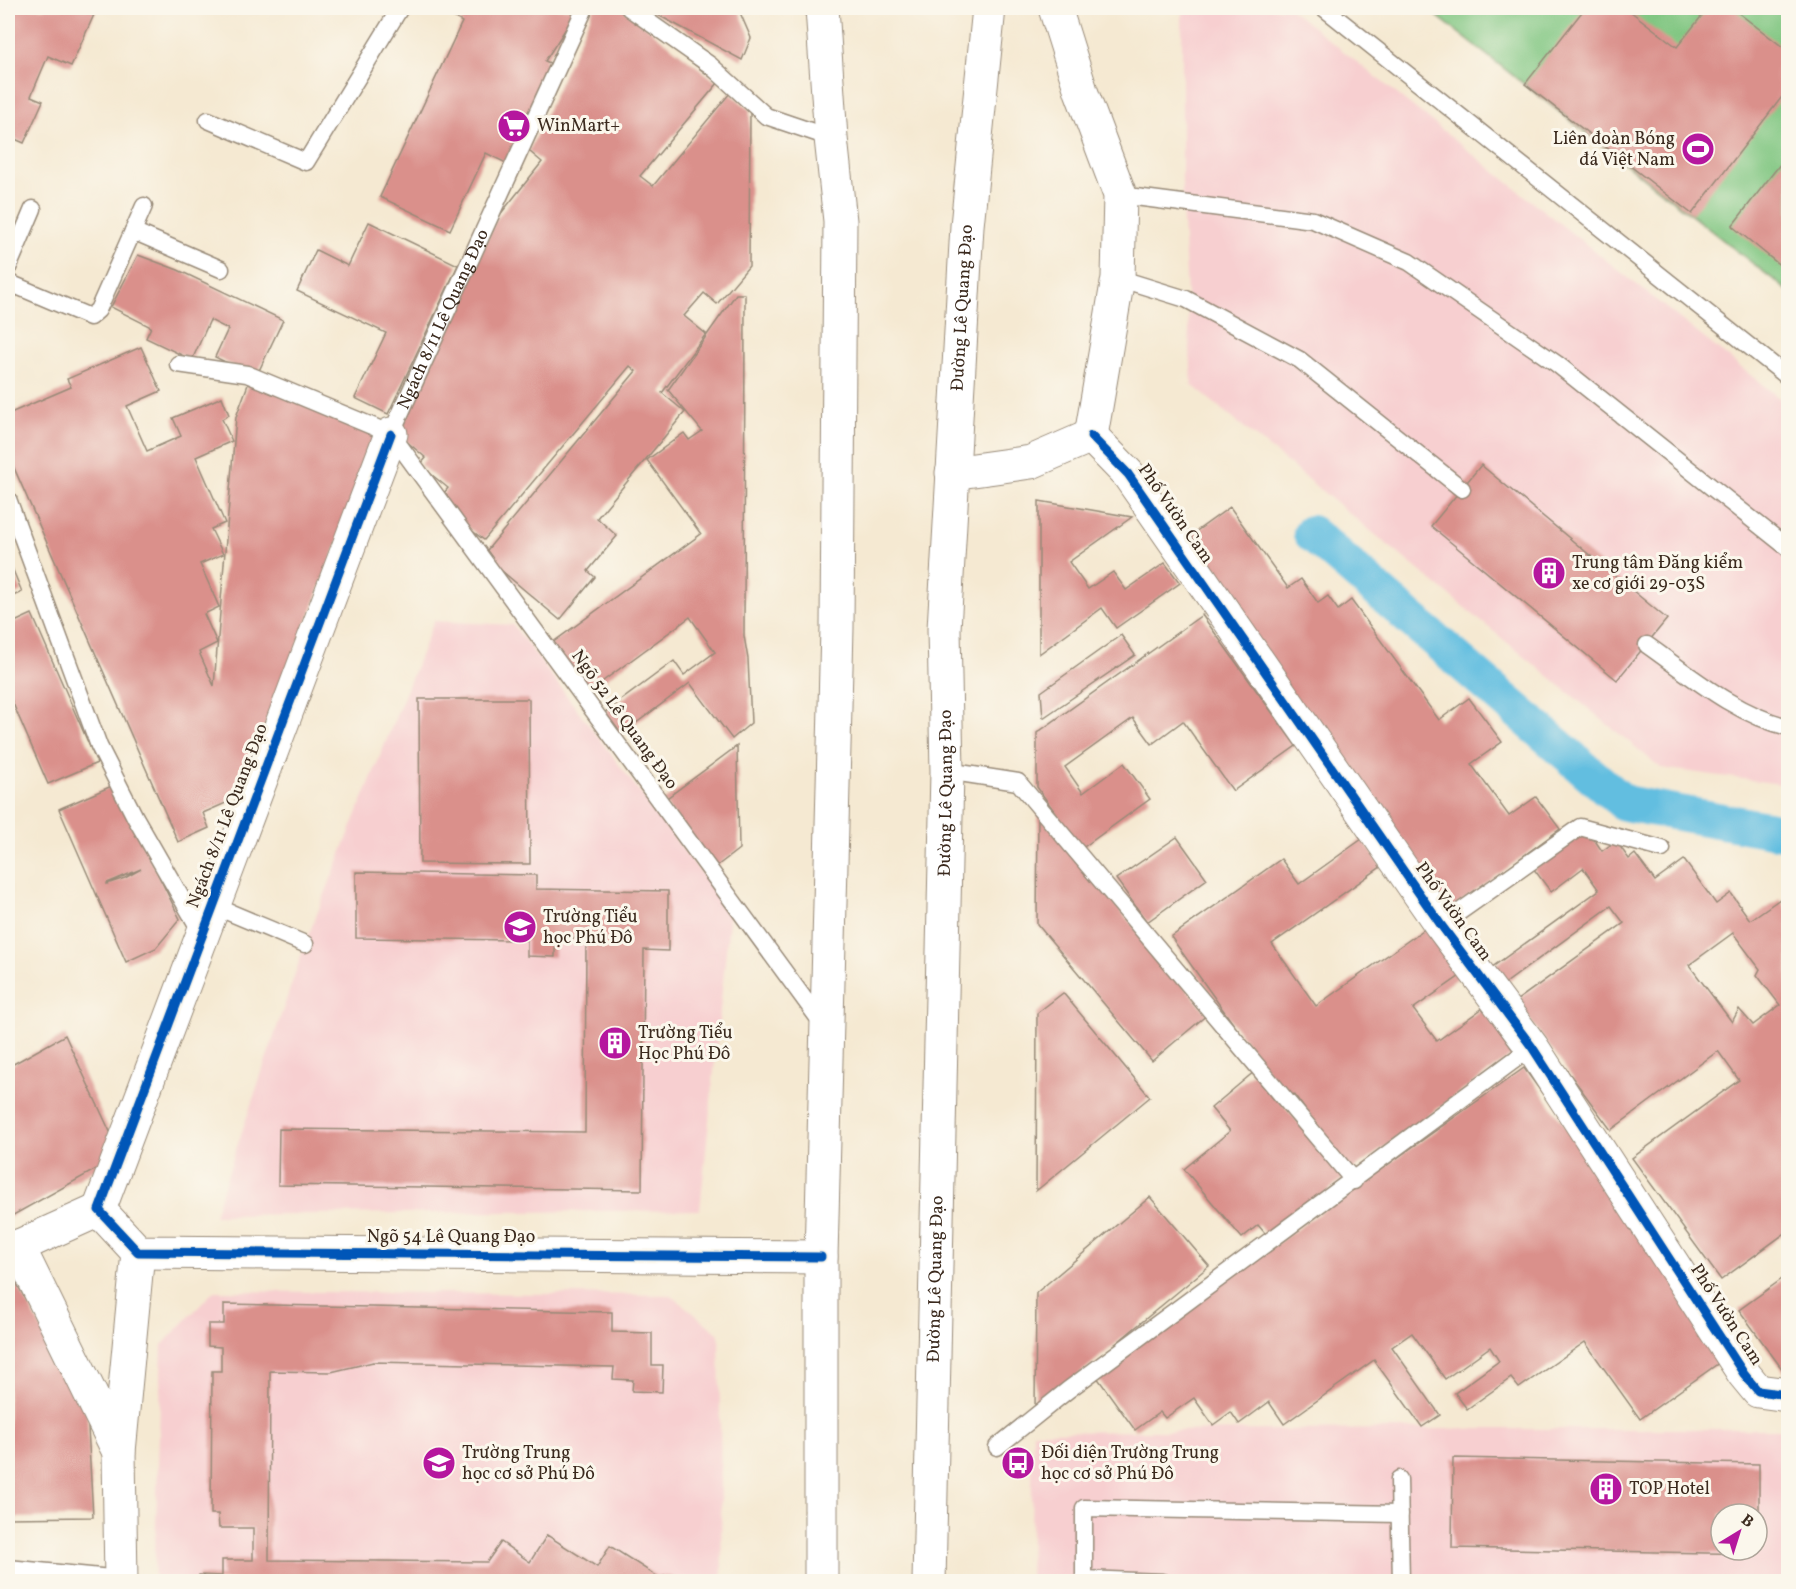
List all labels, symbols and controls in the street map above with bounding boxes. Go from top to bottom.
supermarket icon: WinMart+ [496,108,532,144]
place label: WinMart+ [537,114,620,139]
place label: Liên đoàn Bóng đá Việt Nam [1553,127,1675,173]
sports icon: Liên đoàn Bóng đá Việt Nam [1680,131,1716,167]
street label: Đường Lê Quang Đạo [945,224,980,392]
street label: Ngách 8/11 Lê Quang Đạo [391,225,495,414]
street label: Phố Vườn Cam [1131,459,1219,569]
place label: Trung tâm Đăng kiểm xe cơ giới 29-03S [1572,551,1743,597]
building icon: Trung tâm Đăng kiểm xe cơ giới 29-03S [1531,555,1567,591]
street label: Ngõ 52 Lê Quang Đạo [565,645,683,795]
street label: Đường Lê Quang Đạo [932,709,960,877]
street label: Ngách 8/11 Lê Quang Đạo [181,720,275,912]
street label: Phố Vườn Cam [1409,857,1498,967]
place label: Trường Tiểu học Phú Đô [543,905,638,951]
school or university icon: Trường Tiểu học Phú Đô [502,909,538,945]
place label: Trường Tiểu Học Phú Đô [638,1021,733,1067]
building icon: Trường Tiểu Học Phú Đô [597,1025,633,1061]
street label: Đường Lê Quang Đạo [921,1195,950,1363]
street label: Ngõ 54 Lê Quang Đạo [367,1225,535,1250]
street label: Phố Vườn Cam [1684,1259,1768,1371]
place label: Trường Trung học cơ sở Phú Đô [462,1441,595,1487]
place label: Đối diện Trường Trung học cơ sở Phú Đô [1041,1441,1219,1487]
school or university icon: Trường Trung học cơ sở Phú Đô [421,1445,457,1481]
bus stop icon: Đối diện Trường Trung học cơ sở Phú Đô [1000,1445,1036,1481]
building icon: TOP Hotel [1588,1471,1624,1507]
place label: TOP Hotel [1629,1477,1710,1502]
north arrow [1709,1502,1769,1562]
text: B [1736,1510,1758,1534]

